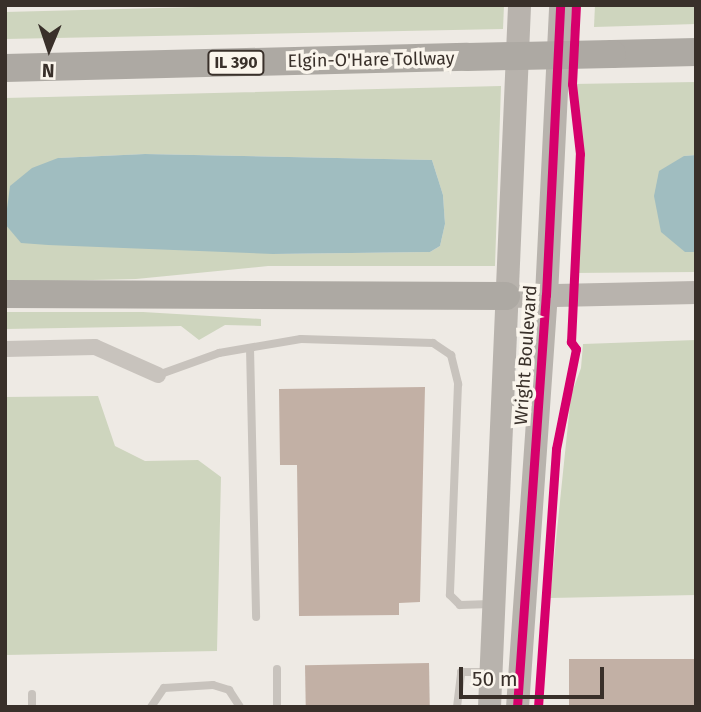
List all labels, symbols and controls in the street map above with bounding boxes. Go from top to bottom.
north arrow [14,14,84,84]
street label: Elgin-O'Hare Tollway [287,48,455,72]
road number: IL 390 [206,50,266,76]
text: N [42,59,55,82]
street label: Wright Boulevard [510,284,542,426]
scale bar [463,652,608,696]
text: 50 m [472,666,518,692]

